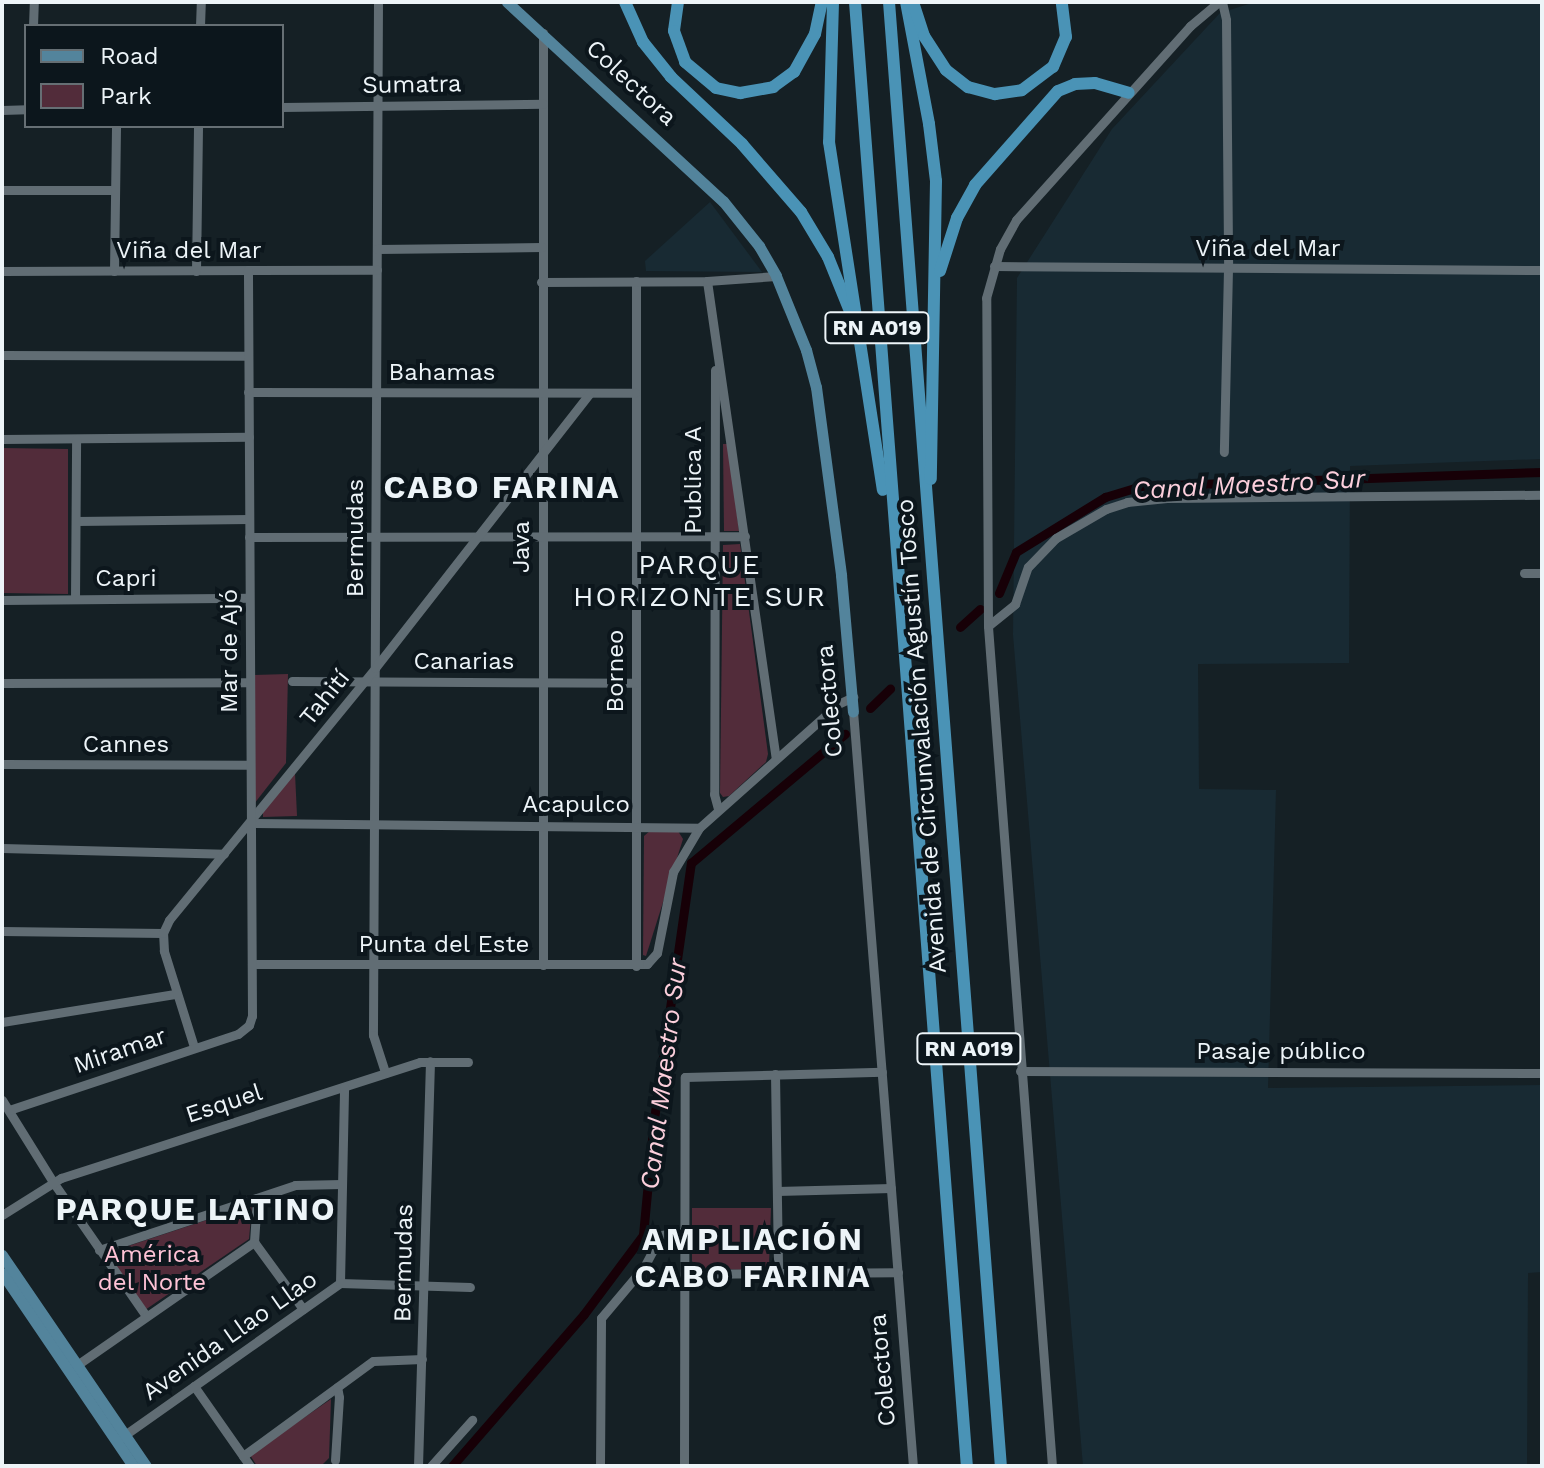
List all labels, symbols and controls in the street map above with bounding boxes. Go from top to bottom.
legend [24,24,284,128]
street label: Colectora [580,34,682,132]
text: Road [100,42,159,70]
street label: Sumatra [362,70,462,100]
text: Park [100,82,152,110]
street label: Viña del Mar [1195,235,1341,263]
street label: Viña del Mar [116,237,262,265]
road number: RN A019 [823,310,931,346]
street label: Bahamas [389,359,495,387]
street label: Publica A [680,425,708,535]
water label: Canal Maestro Sur [1132,463,1366,507]
district label: CABO FARINA [384,468,620,506]
street label: Bermudas [342,479,370,597]
street label: Avenida de Circunvalación Agustín Tosco [891,497,953,975]
street label: Java [508,521,536,573]
district label: PARQUE HORIZONTE SUR [573,548,827,614]
street label: Capri [95,565,157,593]
street label: Mar de Ajó [216,588,244,714]
street label: Borneo [602,630,630,712]
street label: Colectora [811,643,849,759]
street label: Canarias [414,648,514,676]
street label: Tahití [294,664,356,732]
street label: Cannes [83,731,169,759]
street label: Acapulco [522,791,630,819]
street label: Punta del Este [358,931,530,959]
water label: Canal Maestro Sur [634,956,694,1192]
street label: Miramar [70,1022,170,1080]
road number: RN A019 [915,1031,1023,1067]
street label: Pasaje público [1196,1038,1366,1066]
street label: Esquel [182,1078,266,1130]
district label: PARQUE LATINO [55,1190,337,1228]
street label: Bermudas [389,1204,419,1322]
district label: AMPLIACIÓN CABO FARINA [635,1221,871,1296]
park label: América del Norte [97,1241,207,1297]
street label: Avenida Llao Llao [137,1265,323,1407]
street label: Colectora [864,1312,902,1428]

